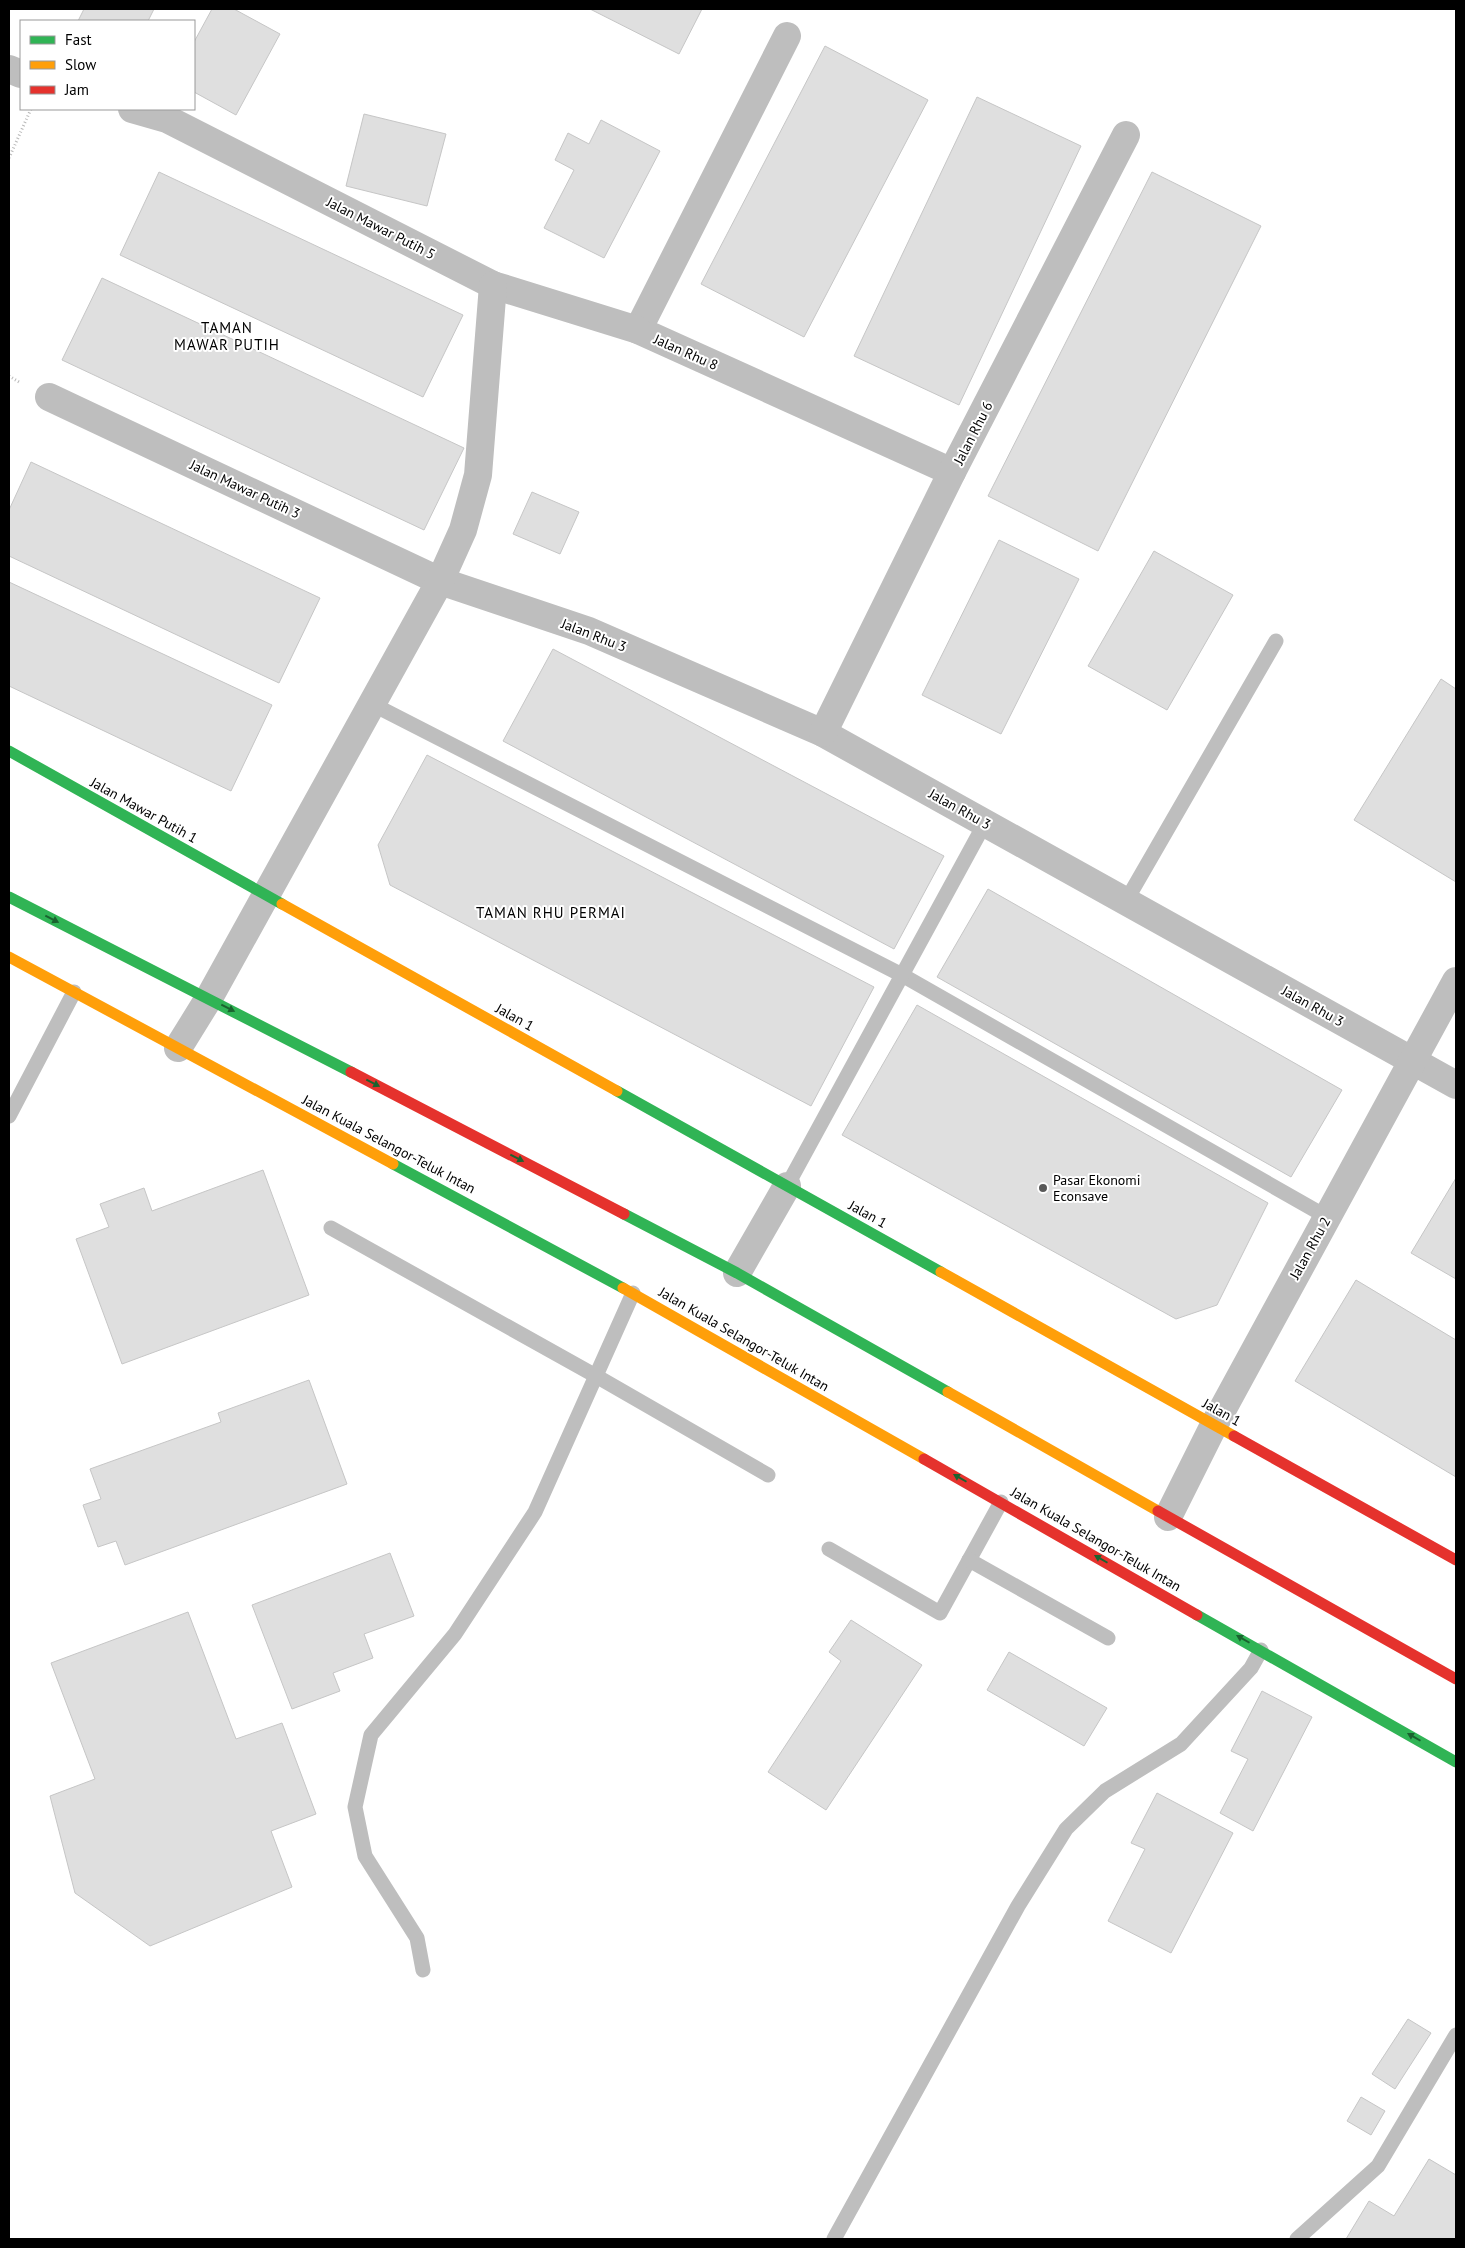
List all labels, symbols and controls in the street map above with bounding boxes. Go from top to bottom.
legend [20,20,195,110]
text: Fast [65,30,92,49]
text: Slow [65,55,96,74]
text: Jam [64,80,89,99]
street label: Jalan Mawar Putih 5 [323,192,438,263]
district label: TAMAN MAWAR PUTIH [174,318,280,354]
street label: Jalan Rhu 8 [650,329,721,374]
street label: Jalan Rhu 6 [949,398,997,468]
street label: Jalan Mawar Putih 3 [186,455,303,522]
street label: Jalan Rhu 3 [558,614,629,656]
street label: Jalan Mawar Putih 1 [86,773,201,847]
street label: Jalan Rhu 3 [925,784,994,833]
district label: TAMAN RHU PERMAI [476,903,626,922]
one-way arrow [45,915,59,923]
street label: Jalan Rhu 3 [1278,981,1347,1030]
street label: Jalan 1 [492,999,537,1035]
one-way arrow [221,1004,236,1012]
one-way arrow [365,1079,380,1087]
street label: Jalan Kuala Selangor-Teluk Intan [298,1090,479,1197]
one-way arrow [510,1154,524,1162]
place label: Pasar Ekonomi Econsave [1053,1171,1140,1205]
marker: Pasar Ekonomi Econsave [1037,1182,1049,1194]
street label: Jalan 1 [845,1196,890,1232]
street label: Jalan Rhu 2 [1285,1214,1334,1283]
street label: Jalan Kuala Selangor-Teluk Intan [655,1282,832,1395]
street label: Jalan 1 [1199,1394,1244,1430]
one-way arrow [953,1474,967,1483]
street label: Jalan Kuala Selangor-Teluk Intan [1007,1482,1184,1595]
one-way arrow [1095,1554,1108,1563]
one-way arrow [1235,1635,1250,1643]
one-way arrow [1407,1733,1421,1742]

